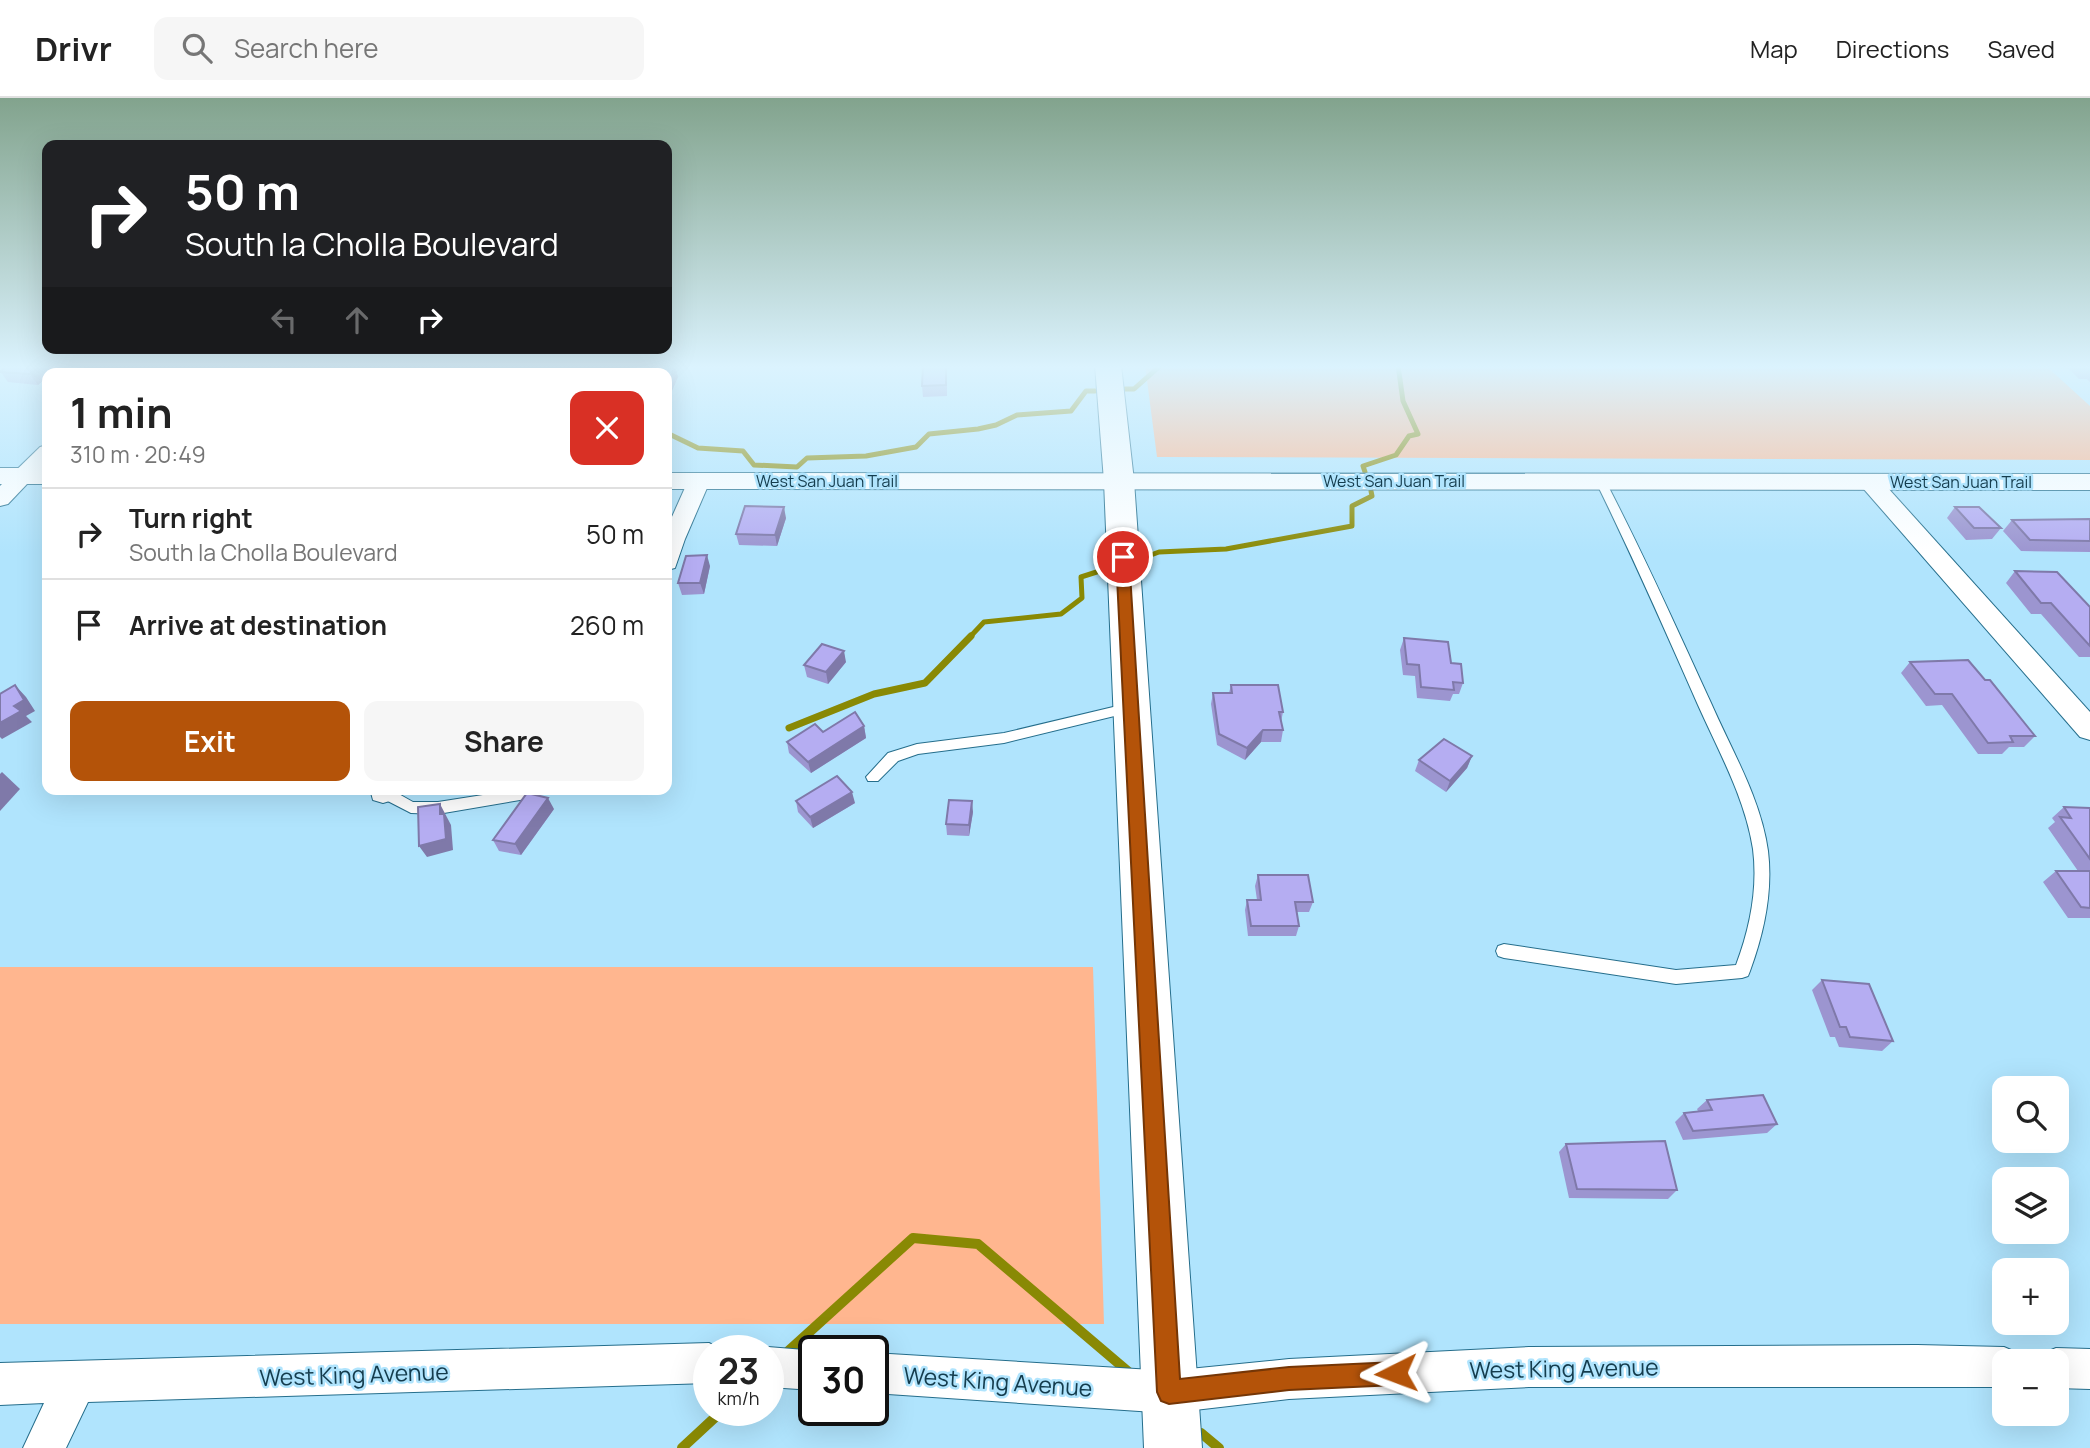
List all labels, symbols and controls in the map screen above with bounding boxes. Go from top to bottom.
search box [154,17,644,80]
text: Drivr [35,26,112,71]
icon: search [178,29,216,67]
text: Search here [234,30,378,66]
text: Map [1750,32,1798,65]
text: Directions [1836,32,1949,65]
text: Saved [1987,32,2055,65]
text: 50 m [185,158,300,225]
icon: right [70,168,161,259]
text: South la Cholla Boulevard [185,222,559,266]
icon: left [265,301,303,339]
icon: ahead [338,301,376,339]
icon: right [411,301,449,339]
text: 1 min [70,383,173,441]
button: close [570,391,644,465]
text: 310 m · 20:49 [70,438,206,470]
street label: West San Juan Trail [756,470,898,492]
street label: West San Juan Trail [1323,470,1465,492]
street label: West San Juan Trail [1890,471,2032,493]
text: Turn right [129,500,253,536]
icon: right [70,515,108,553]
text: 50 m [586,516,644,552]
pin [1093,527,1153,587]
text: South la Cholla Boulevard [129,536,398,568]
icon: arrive [1104,538,1142,576]
icon: arrive [70,606,108,644]
text: Arrive at destination [129,607,387,643]
text: 260 m [570,607,644,643]
button: Exit [70,701,350,781]
button: Share [364,701,644,781]
map controls [1992,1076,2069,1426]
button: search [1992,1076,2069,1153]
button: layers [1992,1167,2069,1244]
button: + [1992,1258,2069,1335]
speed limit sign: 30 [798,1335,889,1426]
position arrow [1359,1336,1433,1410]
text: 23 [718,1347,759,1395]
button: − [1992,1349,2069,1426]
street label: West King Avenue [1469,1350,1659,1386]
street label: West King Avenue [259,1355,449,1393]
street label: West King Avenue [903,1358,1093,1404]
text: km/h [718,1386,759,1410]

